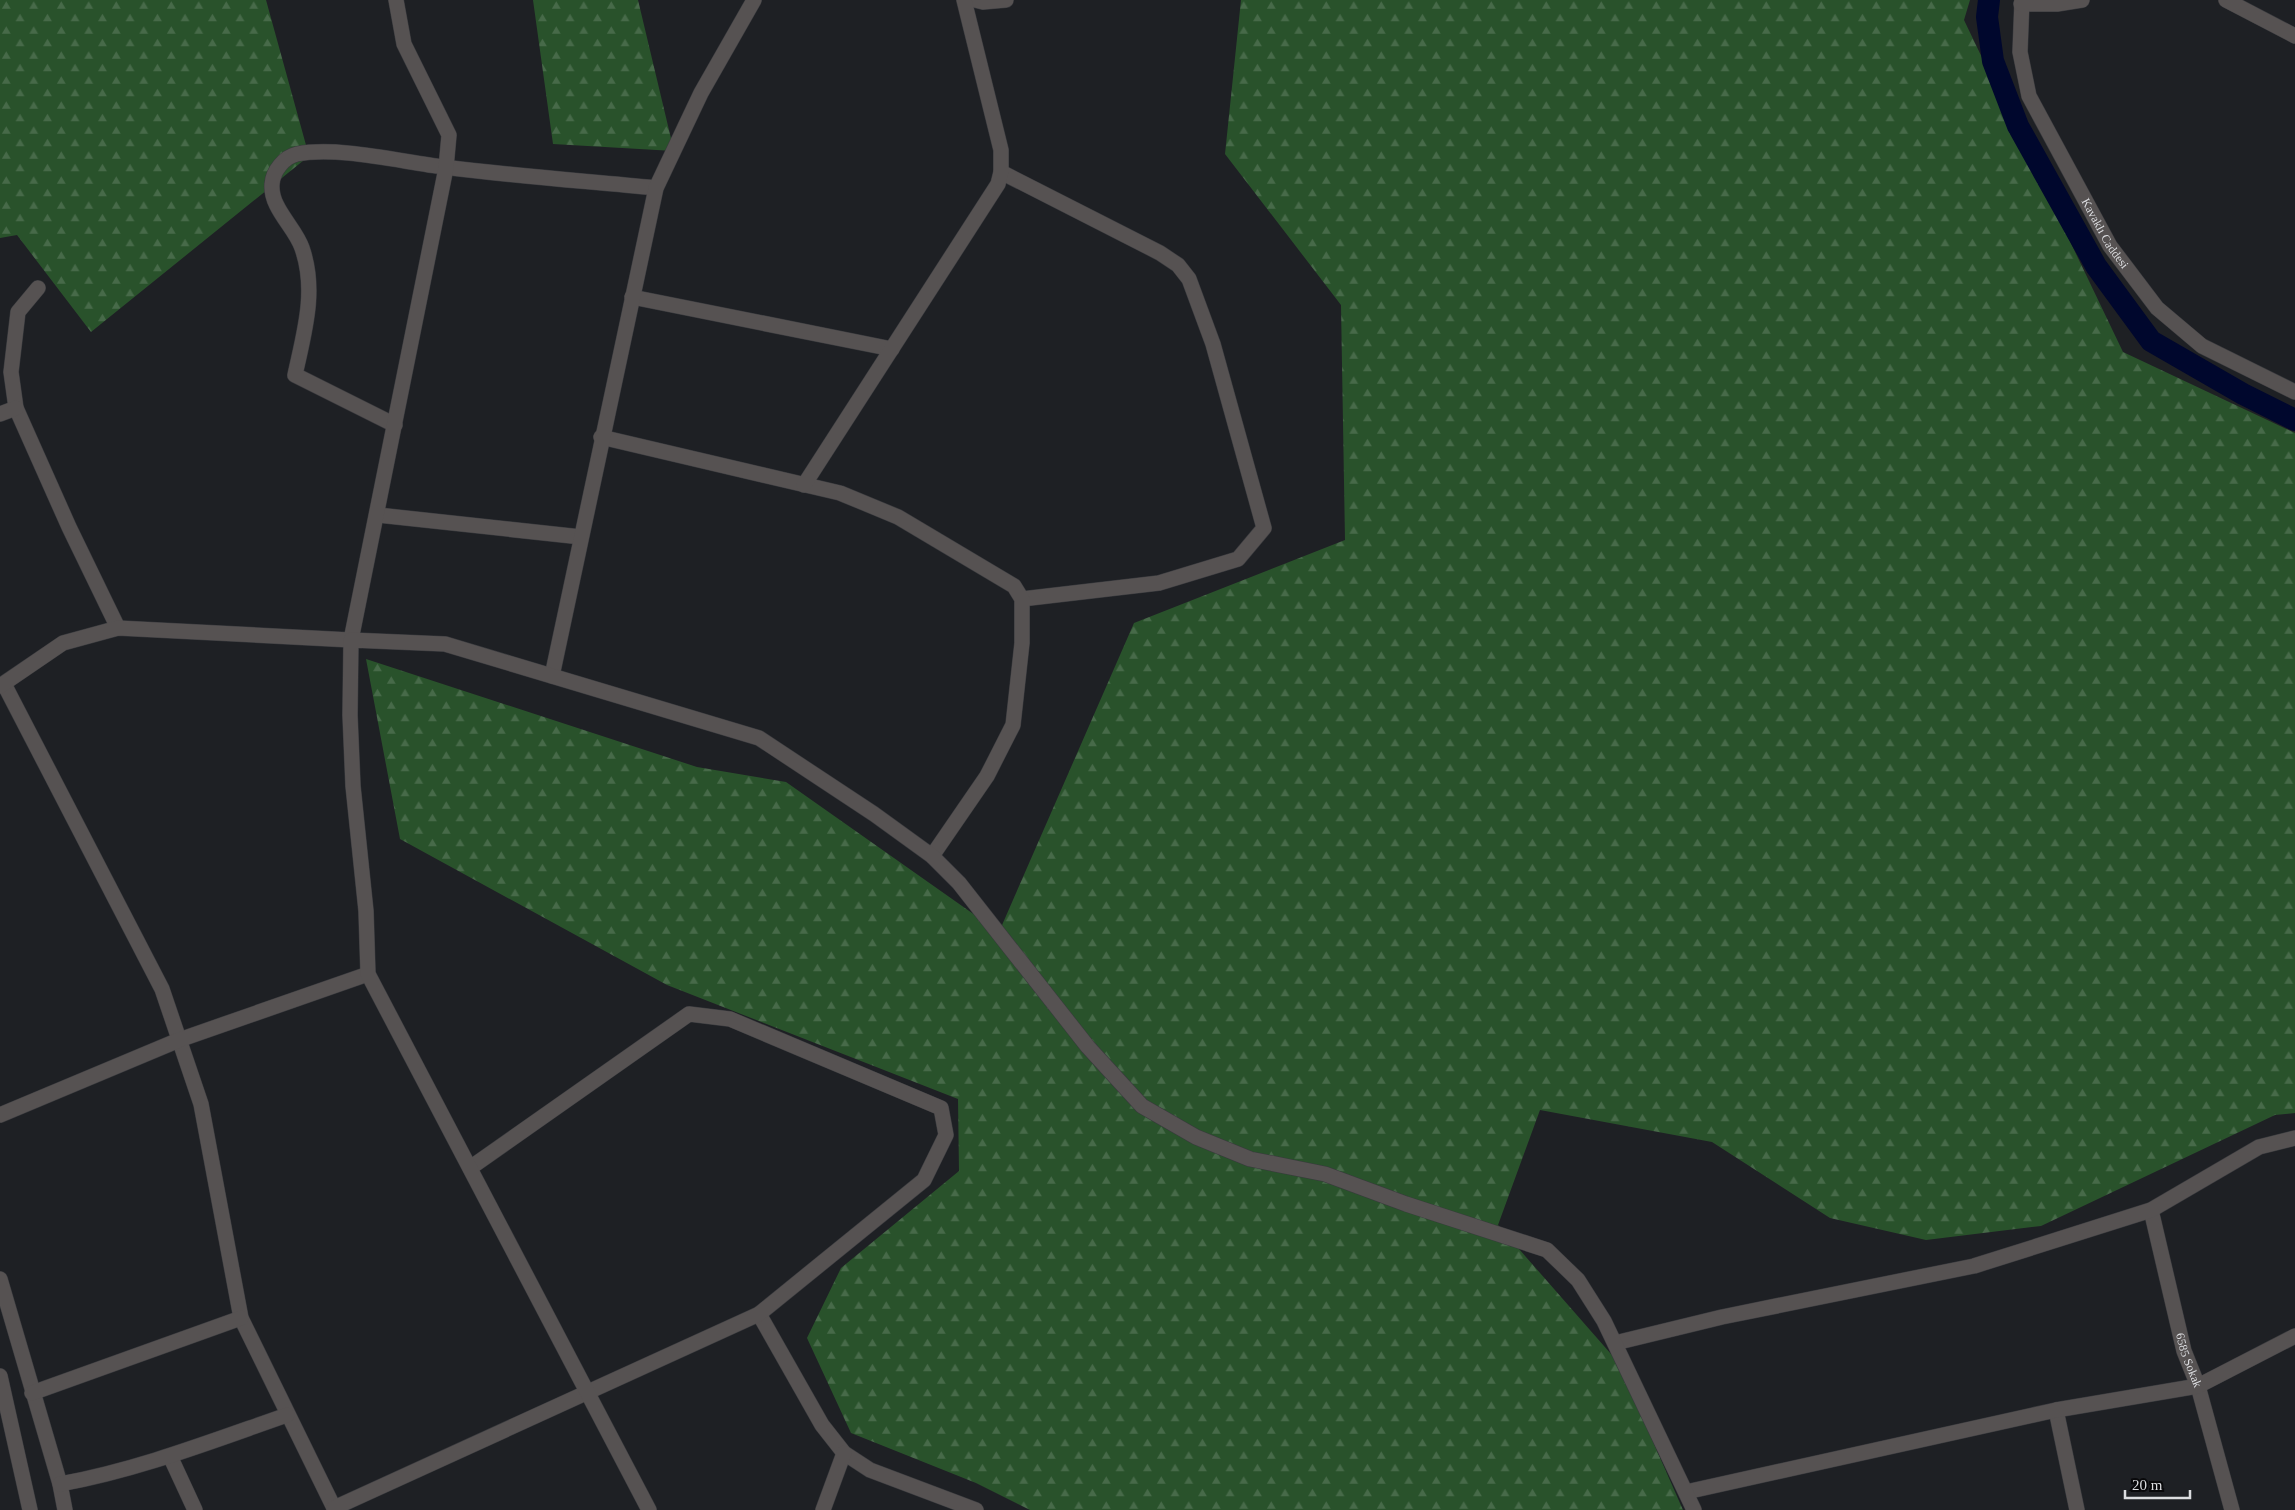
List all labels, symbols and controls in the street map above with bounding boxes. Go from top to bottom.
street label: Kavaklı Caddesi [2079,196,2132,272]
street label: 6585 Sokak [2173,1332,2205,1390]
scale bar [2125,1468,2190,1500]
text: 20 m [2132,1477,2163,1493]

